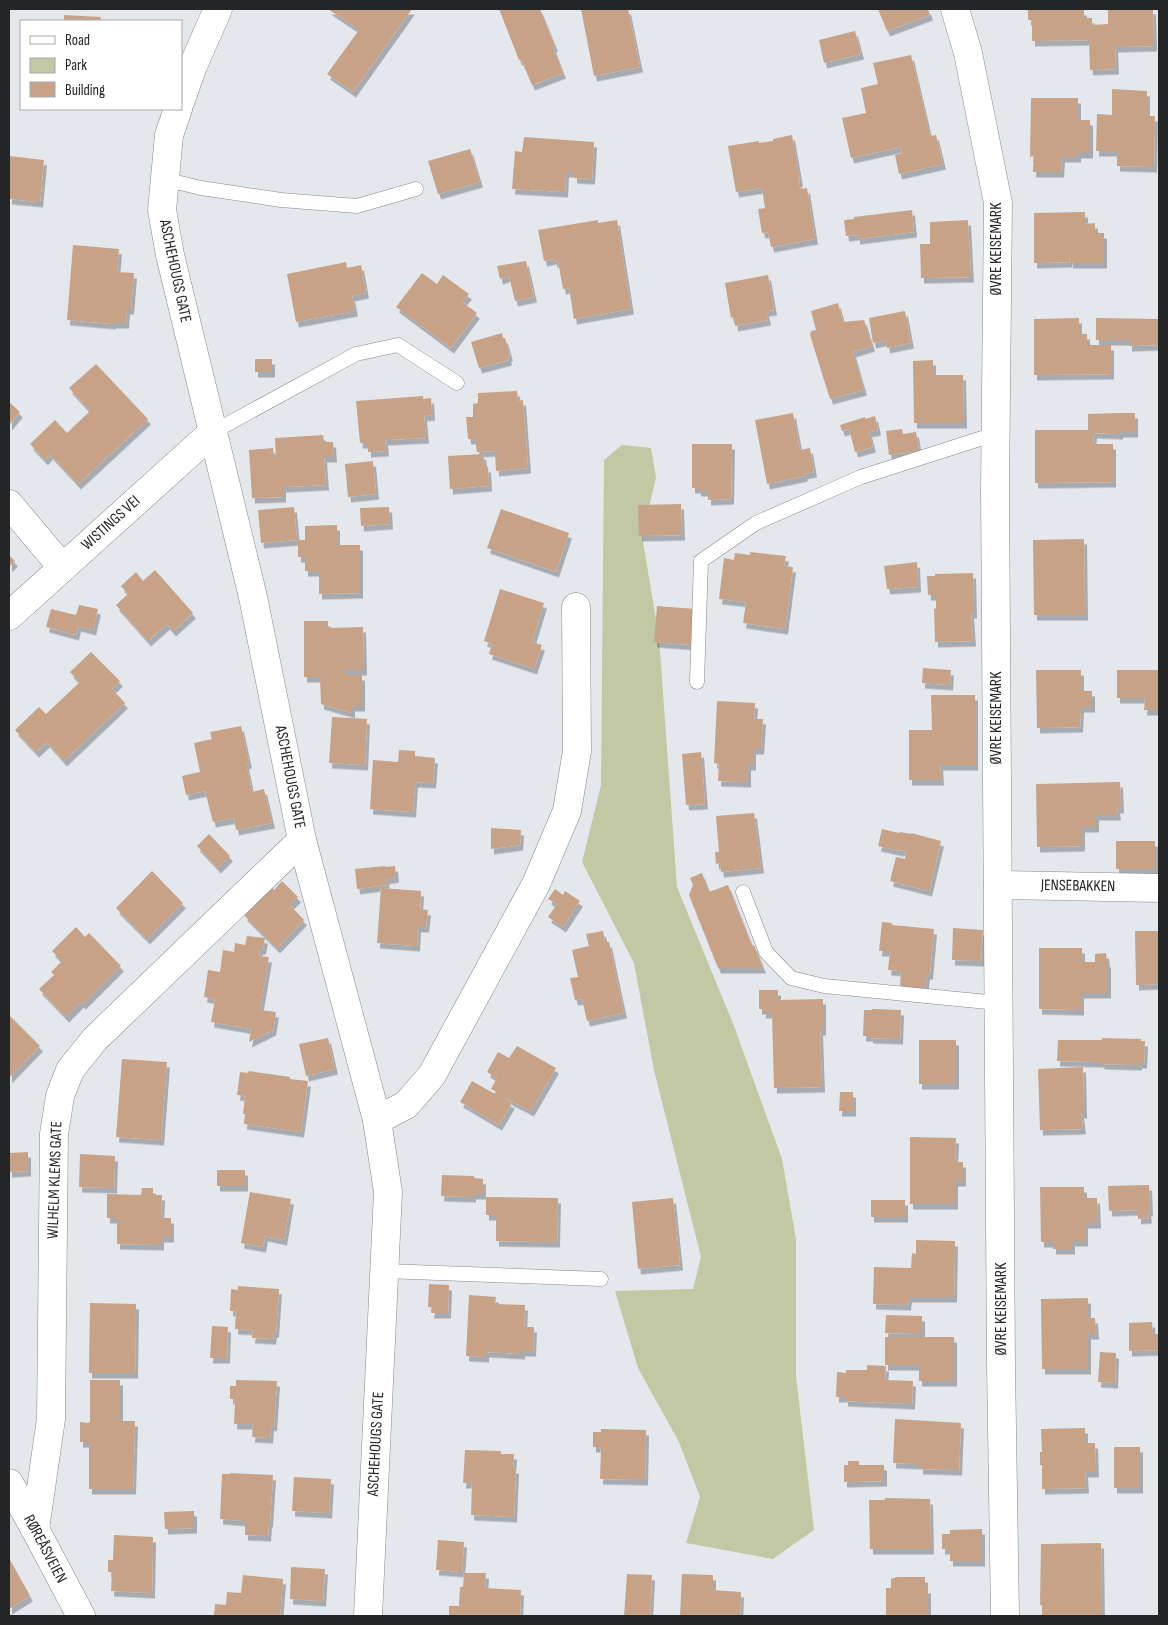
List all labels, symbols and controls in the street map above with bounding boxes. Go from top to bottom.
legend [20,20,182,110]
text: Road [65,31,90,50]
text: Park [65,56,87,75]
text: Building [65,81,105,100]
street label: ØVRE KEISEMARK [987,202,1006,295]
street label: ASCHEHOUGS GATE [155,217,195,324]
street label: WISTINGS VEI [78,492,144,554]
street label: ØVRE KEISEMARK [987,671,1006,764]
street label: ASCHEHOUGS GATE [270,723,309,830]
street label: JENSEBAKKEN [1040,876,1115,896]
street label: WILHELM KLEMS GATE [43,1121,67,1239]
street label: ØVRE KEISEMARK [992,1262,1011,1355]
street label: ASCHEHOUGS GATE [364,1391,388,1498]
street label: RØREÅSVEIEN [19,1512,71,1586]

